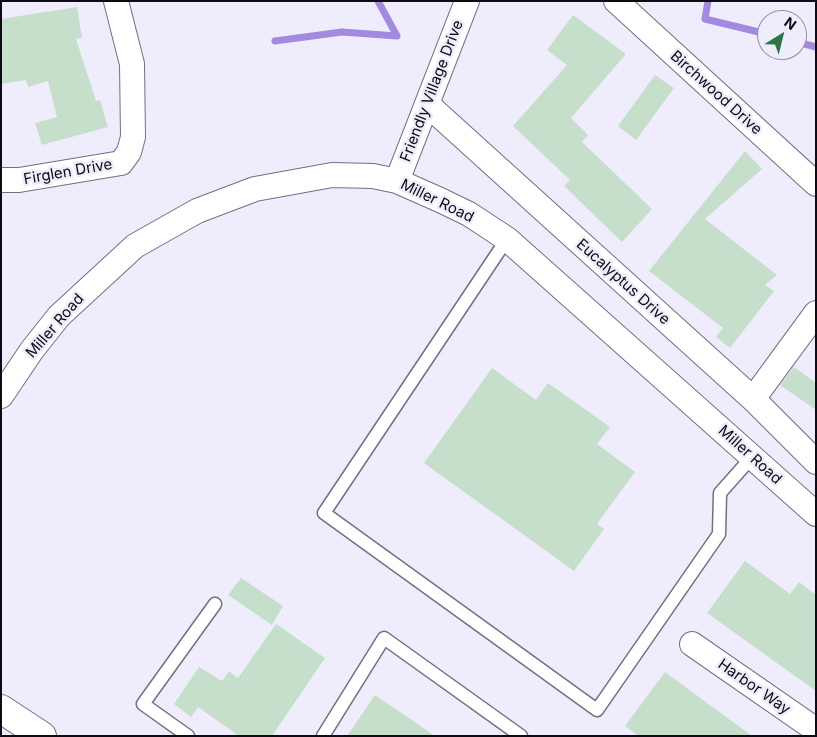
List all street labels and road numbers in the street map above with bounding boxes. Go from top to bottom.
street label: Friendly Village Drive [397,18,467,164]
street label: Birchwood Drive [667,47,765,139]
street label: Firglen Drive [22,155,114,189]
street label: Miller Road [397,176,477,226]
street label: Eucalyptus Drive [573,235,673,329]
street label: Miller Road [22,290,88,362]
street label: Miller Road [715,422,785,488]
street label: Harbor Way [714,655,794,719]

